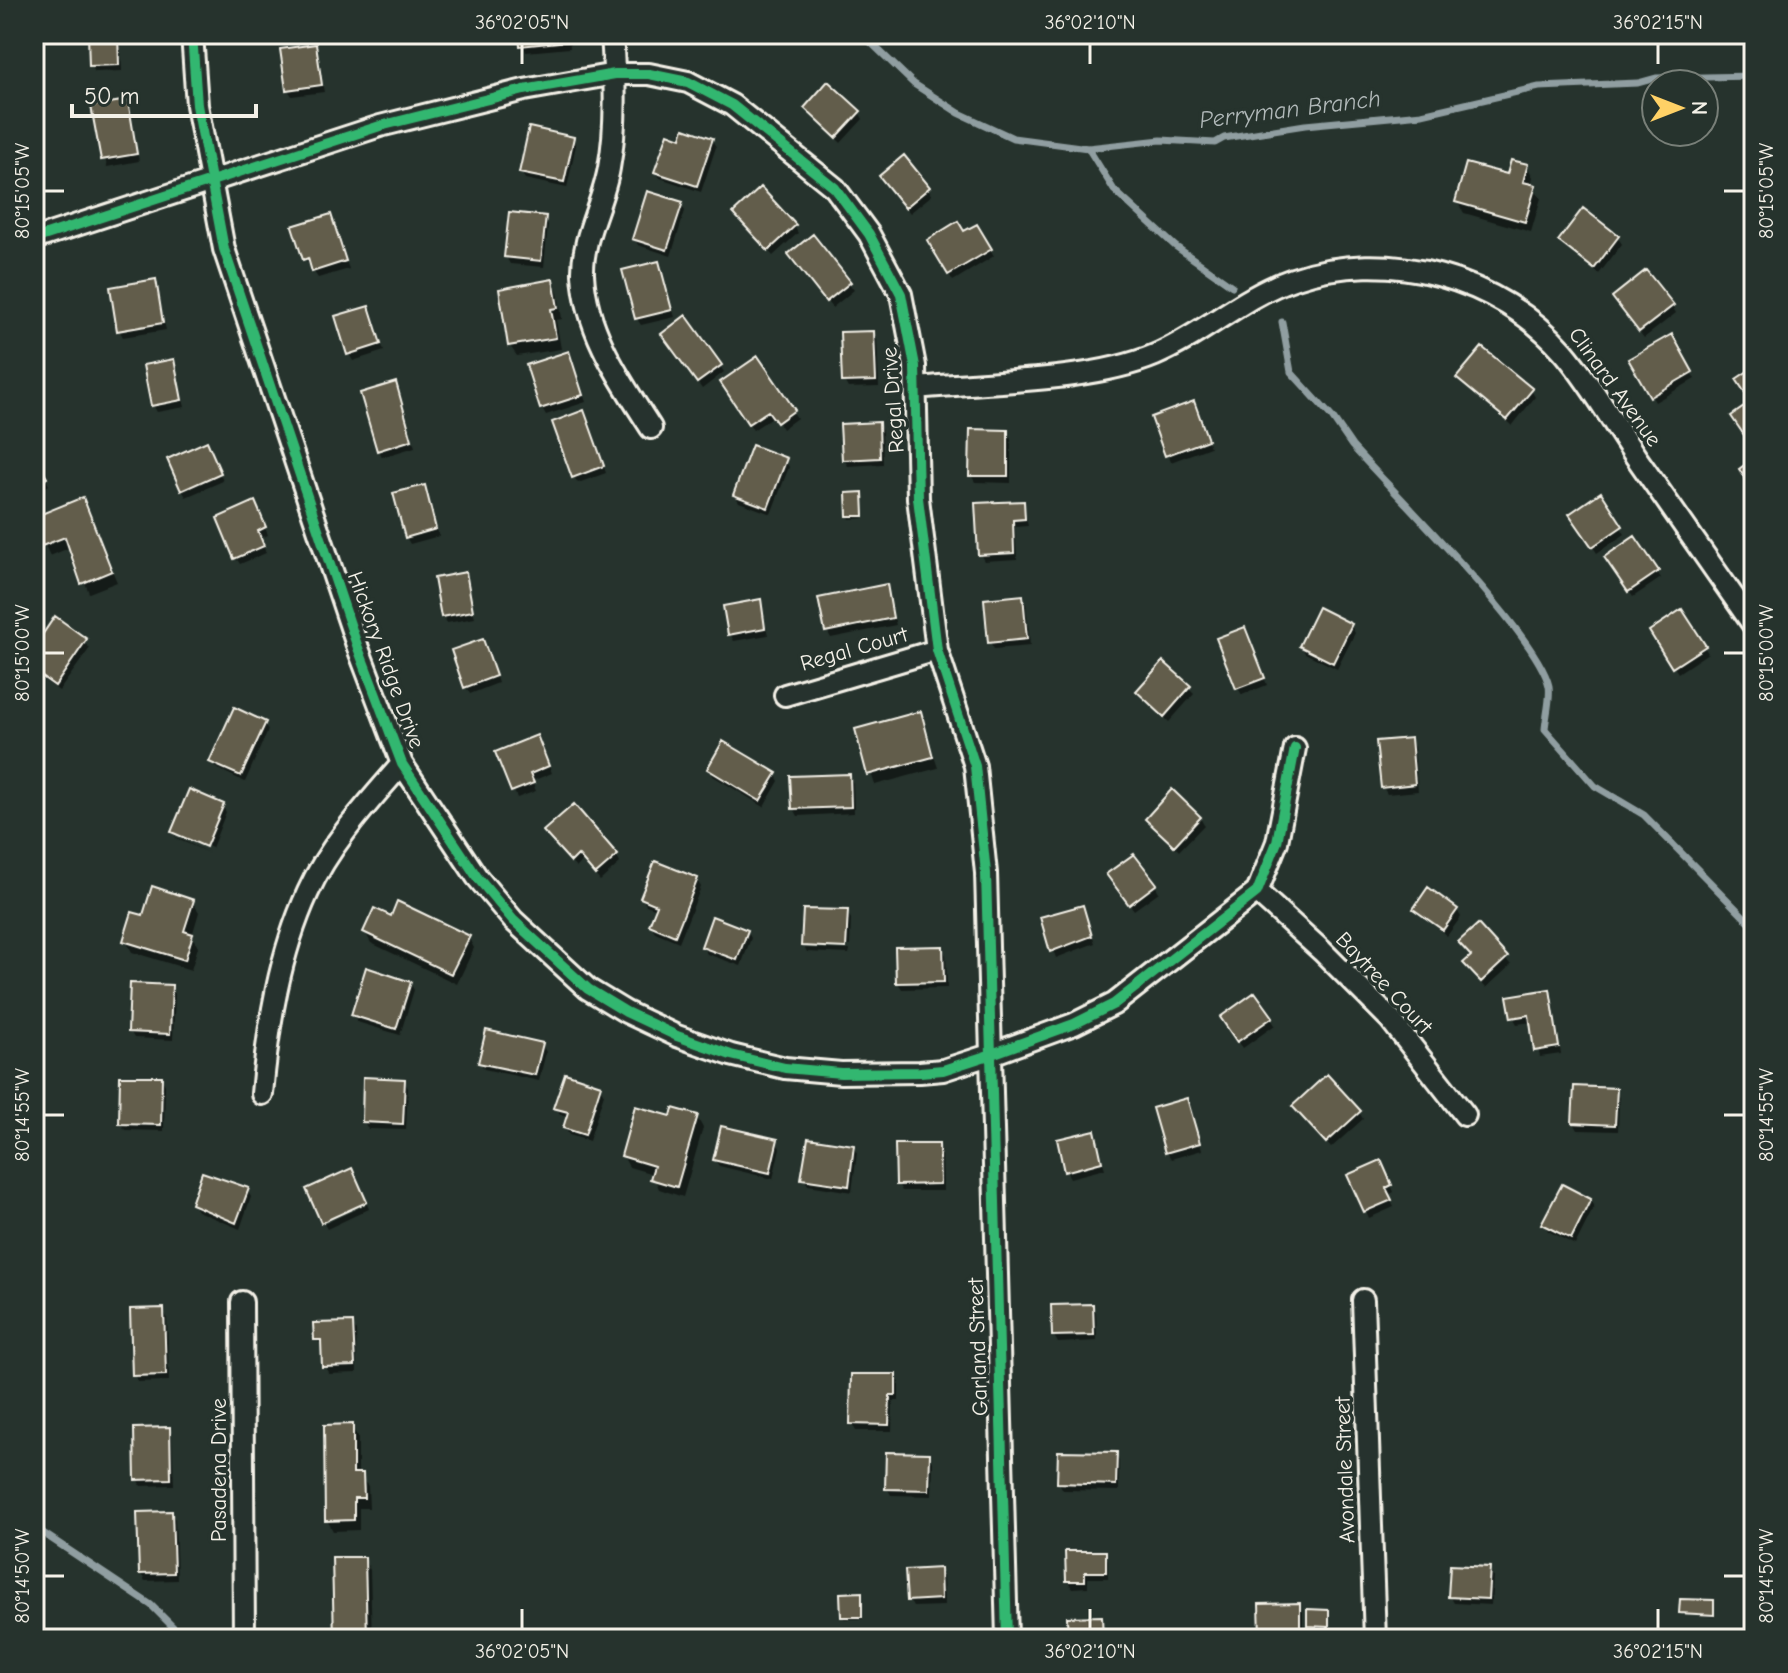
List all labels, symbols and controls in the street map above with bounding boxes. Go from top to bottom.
text: 36°02'05"N [475,11,569,34]
text: 36°02'10"N [1044,11,1136,34]
text: 36°02'15"N [1613,11,1703,34]
scale bar [72,68,256,118]
north arrow [1640,68,1720,148]
text: 50 m [84,82,140,110]
water label: Perryman Branch [1198,84,1382,134]
text: N [1686,101,1712,115]
text: 80°15'05"W [11,142,34,239]
text: 80°15'05"W [1755,142,1778,239]
street label: Clinard Avenue [1563,322,1667,452]
street label: Regal Drive [876,346,910,454]
street label: Hickory Ridge Drive [342,568,430,752]
text: 80°15'00"W [11,604,34,702]
text: 80°15'00"W [1755,604,1778,702]
street label: Regal Court [797,621,911,677]
street label: Baytree Court [1330,927,1438,1040]
text: 80°14'55"W [11,1068,34,1162]
text: 80°14'55"W [1755,1068,1778,1162]
street label: Garland Street [963,1277,993,1417]
street label: Avondale Street [1329,1396,1361,1544]
street label: Pasadena Drive [206,1398,232,1542]
text: 80°14'50"W [11,1528,34,1623]
text: 80°14'50"W [1755,1528,1778,1623]
text: 36°02'05"N [475,1640,569,1663]
text: 36°02'10"N [1044,1640,1136,1663]
text: 36°02'15"N [1613,1640,1703,1663]

